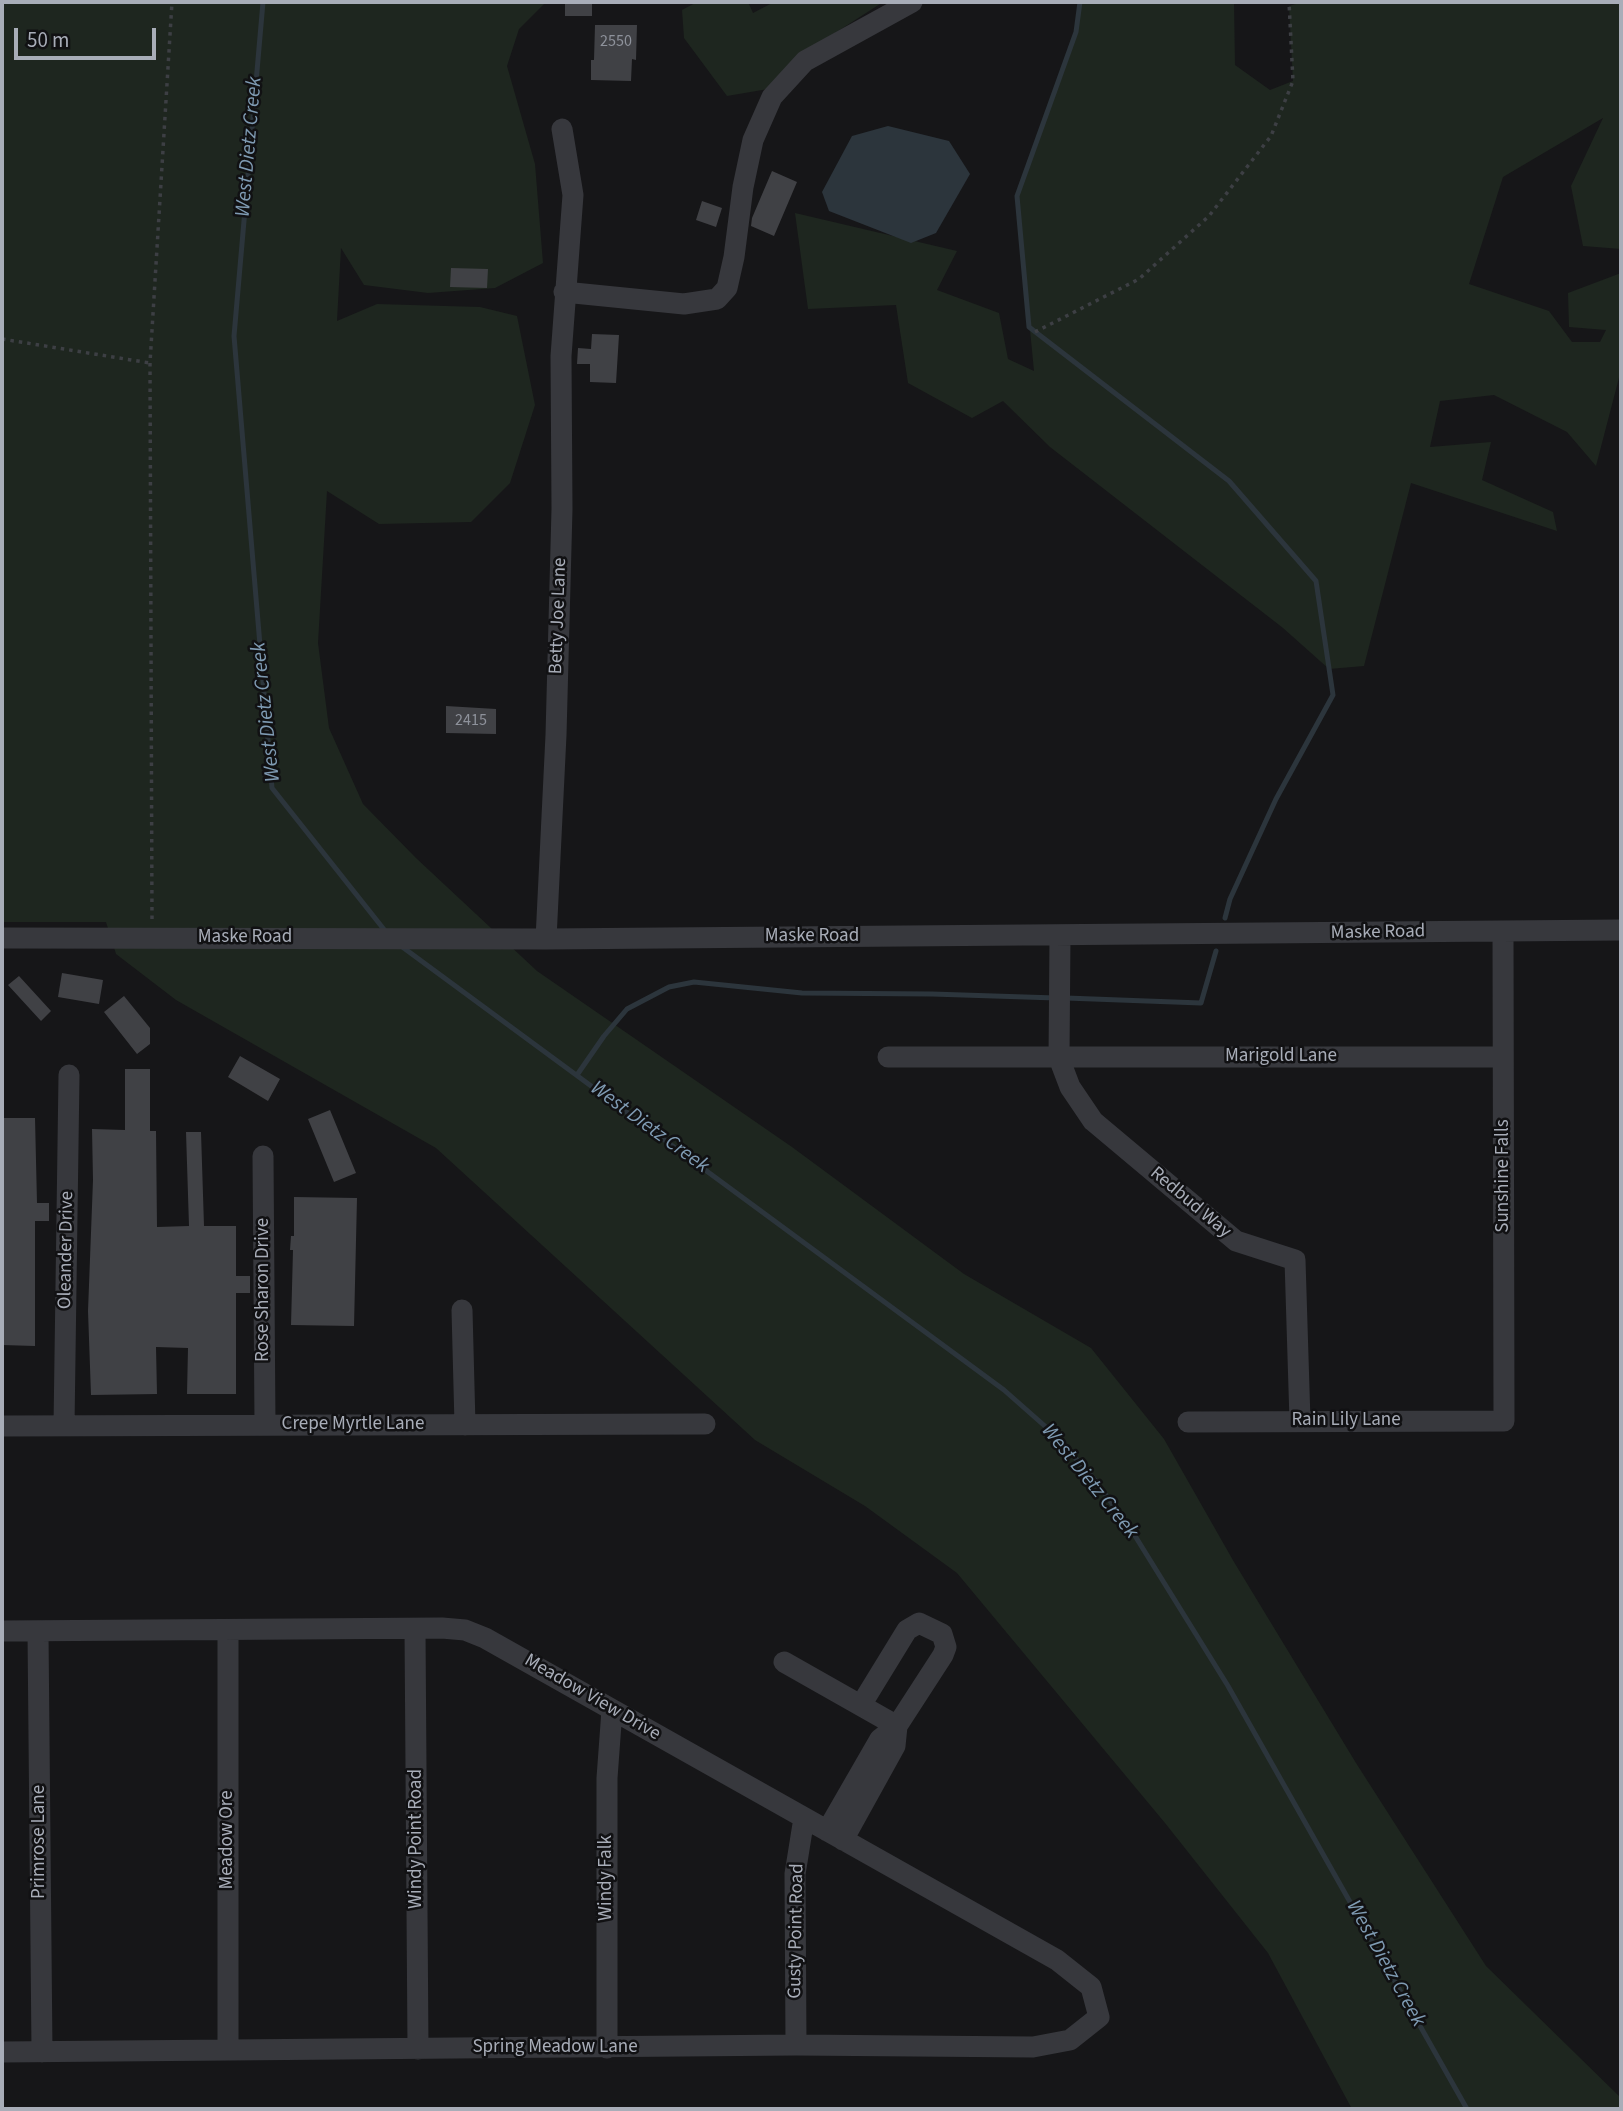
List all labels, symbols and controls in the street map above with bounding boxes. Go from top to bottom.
scale bar [18,14,159,58]
text: 50 m [27,25,69,55]
house number: 2550 [600,32,632,52]
water label: West Dietz Creek [231,76,269,218]
street label: Betty Joe Lane [546,557,572,675]
water label: West Dietz Creek [247,641,287,783]
house number: 2415 [455,711,487,731]
street label: Maske Road [1331,921,1425,945]
street label: Maske Road [765,926,859,948]
street label: Maske Road [198,927,292,949]
street label: Marigold Lane [1225,1046,1337,1068]
water label: West Dietz Creek [585,1076,713,1180]
street label: Sunshine Falls [1493,1119,1515,1233]
street label: Redbud Way [1145,1162,1235,1244]
street label: Oleander Drive [55,1191,79,1309]
street label: Rose Sharon Drive [253,1218,275,1362]
street label: Rain Lily Lane [1291,1410,1401,1432]
street label: Crepe Myrtle Lane [282,1414,424,1436]
water label: West Dietz Creek [1035,1419,1143,1545]
street label: Meadow View Drive [520,1650,664,1746]
street label: Windy Point Road [406,1769,428,1909]
street label: Primrose Lane [29,1785,51,1899]
street label: Meadow Ore [217,1790,239,1890]
street label: Windy Falk [596,1835,618,1921]
street label: Gusty Point Road [784,1863,810,1999]
water label: West Dietz Creek [1340,1896,1430,2032]
street label: Spring Meadow Lane [472,2037,638,2059]

